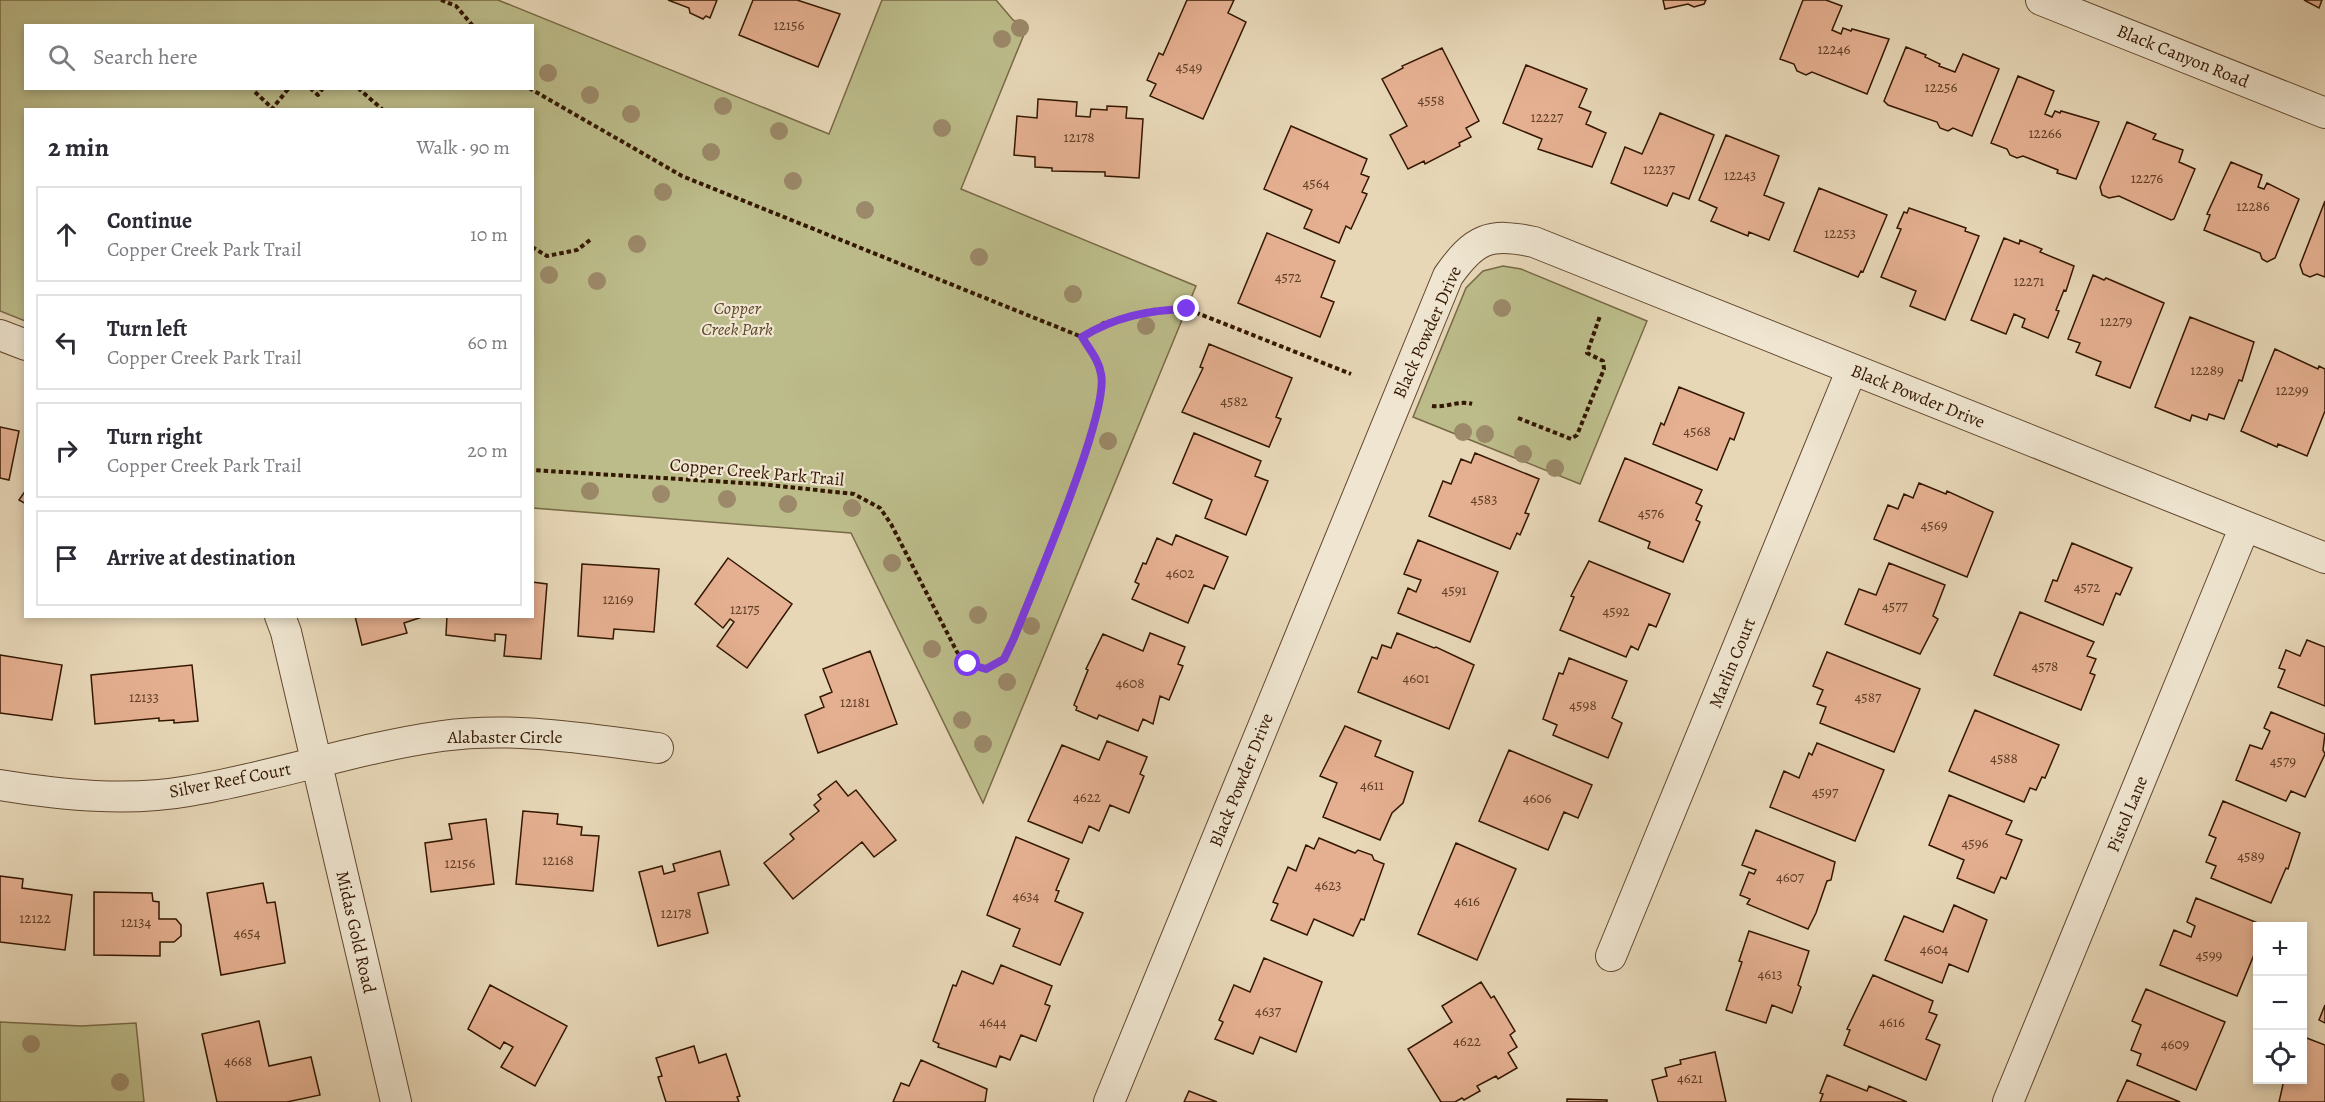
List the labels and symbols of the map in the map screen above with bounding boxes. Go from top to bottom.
house number: 12156 [774,15,804,35]
street label: Black Canyon Road [2113,19,2253,94]
house number: 12246 [1817,39,1851,59]
house number: 4549 [1176,57,1203,77]
house number: 12256 [1925,77,1957,97]
house number: 4558 [1418,90,1444,110]
house number: 12227 [1531,107,1564,127]
house number: 12266 [2028,123,2062,143]
house number: 12178 [1064,127,1094,147]
house number: 12237 [1643,159,1676,179]
house number: 12243 [1724,165,1756,185]
house number: 12276 [2131,168,2163,188]
house number: 4564 [1303,173,1330,193]
house number: 12286 [2236,196,2270,216]
house number: 12253 [1824,223,1856,243]
street label: Black Powder Drive [1387,262,1467,402]
house number: 4572 [1275,267,1301,287]
house number: 12271 [2014,271,2044,291]
route end [1173,295,1199,321]
park label: Copper Creek Park [701,296,773,341]
house number: 12279 [2100,311,2132,331]
street label: Black Powder Drive [1847,358,1989,434]
house number: 12289 [2190,360,2224,380]
house number: 12299 [2275,380,2309,400]
house number: 4582 [1220,391,1248,411]
house number: 4568 [1683,421,1711,441]
street label: Copper Creek Park Trail [669,452,846,492]
house number: 4583 [1471,489,1497,509]
house number: 4576 [1638,503,1664,523]
house number: 4569 [1920,515,1948,535]
house number: 4602 [1166,563,1194,583]
house number: 4572 [2074,577,2100,597]
house number: 4591 [1441,580,1467,600]
house number: 12169 [602,589,634,609]
house number: 4577 [1882,596,1909,616]
house number: 12175 [730,599,760,619]
house number: 4592 [1602,601,1630,621]
street label: Marlin Court [1703,614,1761,712]
route start [954,650,980,676]
house number: 4578 [2032,656,2058,676]
house number: 4601 [1403,668,1429,688]
house number: 4608 [1116,673,1145,693]
house number: 12133 [129,687,159,707]
house number: 4587 [1855,687,1882,707]
house number: 12181 [840,692,870,712]
house number: 4598 [1569,695,1597,715]
street label: Black Powder Drive [1203,709,1279,851]
street label: Alabaster Circle [447,725,562,749]
house number: 4588 [1990,748,2018,768]
house number: 4579 [2270,751,2296,771]
street label: Silver Reef Court [167,756,293,804]
street label: Pistol Lane [2101,772,2153,856]
house number: 4611 [1360,775,1384,795]
house number: 4597 [1812,782,1839,802]
house number: 4622 [1073,787,1101,807]
house number: 4606 [1523,788,1551,808]
house number: 4596 [1961,833,1989,853]
house number: 4589 [2237,846,2265,866]
house number: 12168 [542,850,574,870]
house number: 12156 [445,853,475,873]
house number: 4607 [1776,867,1805,887]
street label: Midas Gold Road [330,869,382,996]
house number: 4623 [1314,875,1342,895]
house number: 4634 [1013,886,1040,906]
house number: 4616 [1454,891,1480,911]
house number: 12178 [661,903,691,923]
house number: 12122 [19,908,51,928]
house number: 12134 [121,912,151,932]
house number: 4654 [234,923,261,943]
house number: 4604 [1920,939,1948,959]
house number: 4599 [2196,945,2223,965]
house number: 4613 [1757,964,1783,984]
house number: 4637 [1255,1001,1282,1021]
house number: 4644 [979,1012,1007,1032]
house number: 4616 [1879,1012,1905,1032]
house number: 4622 [1453,1031,1481,1051]
house number: 4609 [2161,1034,2189,1054]
house number: 4668 [224,1051,252,1071]
house number: 4621 [1677,1068,1703,1088]

